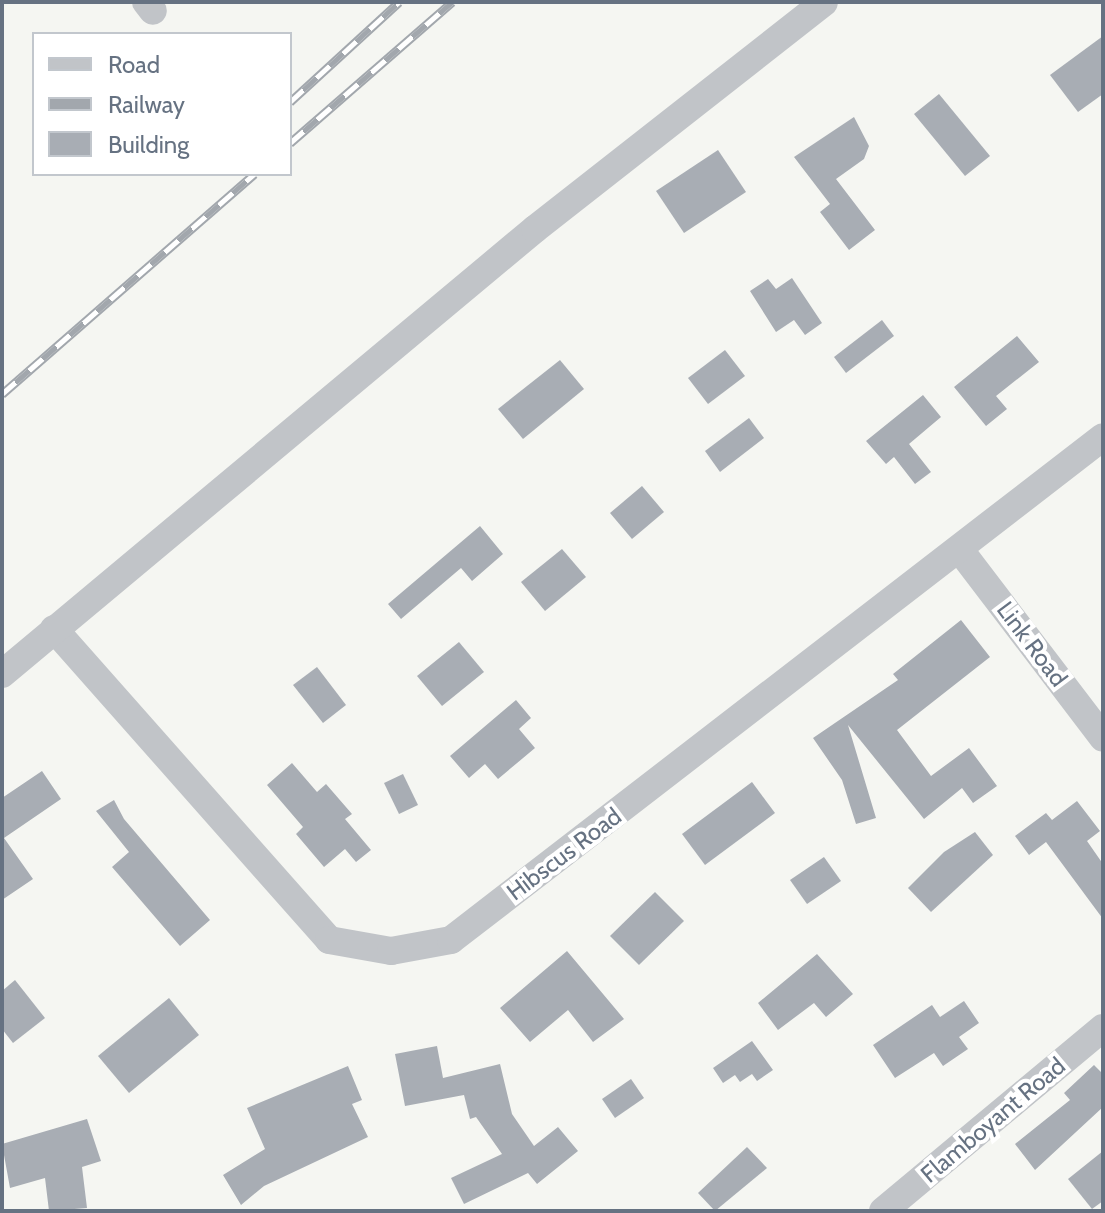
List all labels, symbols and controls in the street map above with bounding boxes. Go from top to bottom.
legend [32,32,292,176]
text: Road [108,50,160,79]
text: Railway [108,90,185,119]
text: Building [108,130,189,159]
street label: Link Road [991,596,1073,692]
street label: Hibscus Road [501,802,627,906]
street label: Flamboyant Road [915,1051,1071,1189]

